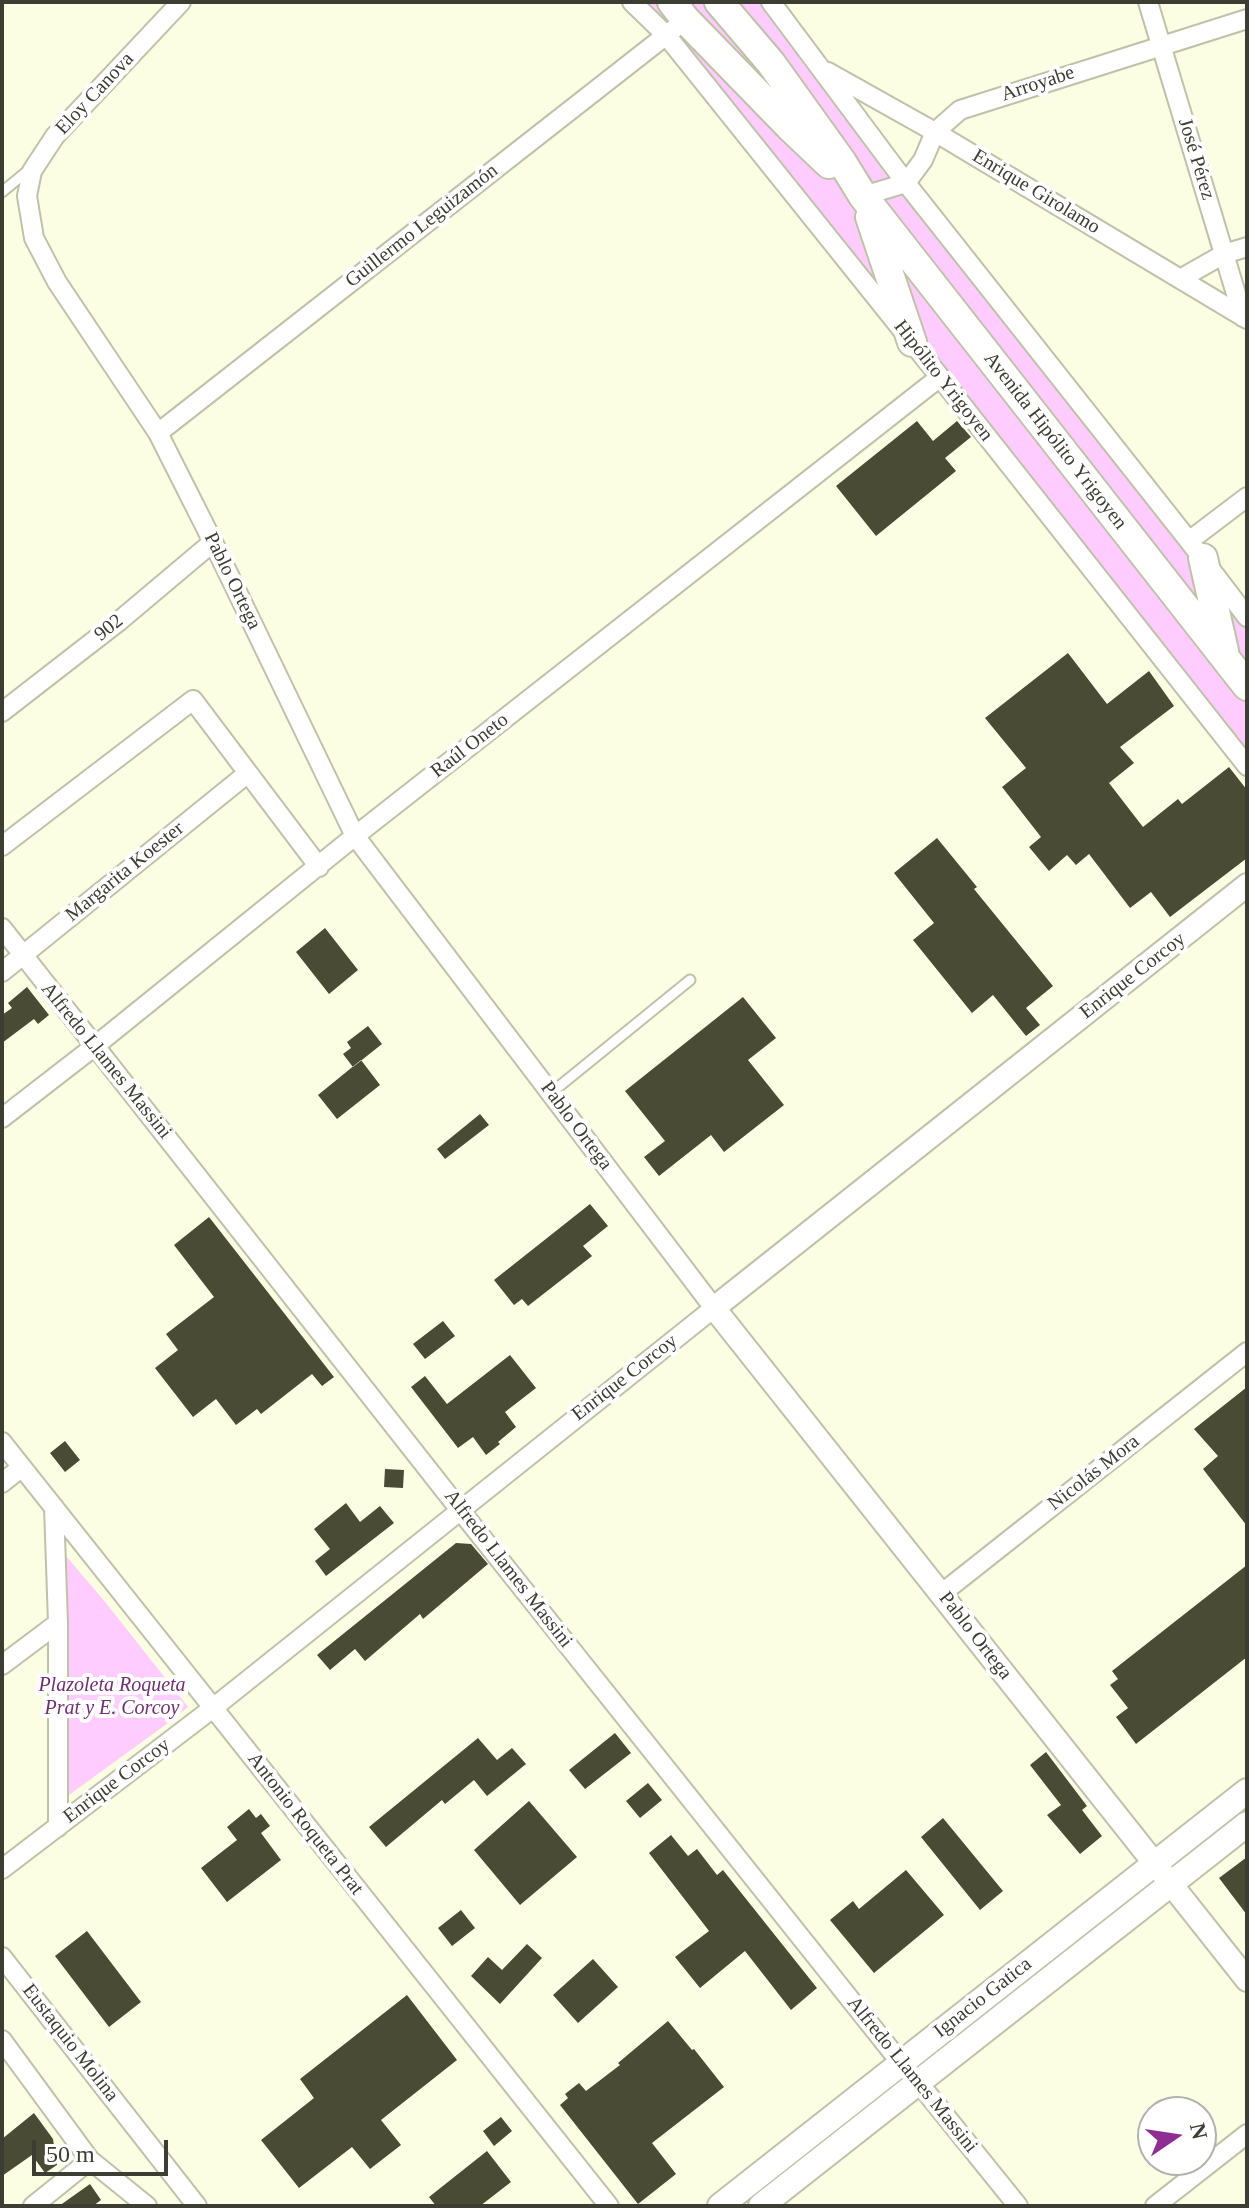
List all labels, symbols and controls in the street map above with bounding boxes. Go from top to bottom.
street label: Eloy Canova [51,48,139,140]
street label: Arroyabe [998,61,1078,107]
street label: José Pérez [1172,115,1220,203]
street label: Enrique Girolamo [968,144,1104,240]
street label: Guillermo Leguizamón [341,159,503,293]
street label: Hipólito Yrigoyen [888,316,998,446]
street label: Avenida Hipólito Yrigoyen [978,348,1132,534]
street label: Pablo Ortega [198,529,266,633]
street label: 902 [90,609,128,647]
street label: Raúl Oneto [427,708,513,784]
street label: Margarita Koester [61,817,189,927]
street label: Enrique Corcoy [1075,927,1191,1025]
street label: Alfredo Llames Massini [36,978,176,1144]
street label: Pablo Ortega [535,1077,617,1175]
street label: Enrique Corcoy [567,1329,683,1427]
street label: Nicolás Mora [1044,1430,1144,1516]
street label: Alfredo Llames Massini [439,1485,577,1653]
street label: Pablo Ortega [933,1587,1017,1685]
park label: Plazoleta Roqueta Prat y E. Corcoy [38,1674,186,1721]
street label: Enrique Corcoy [59,1733,175,1829]
street label: Antonio Roqueta Prat [242,1748,368,1900]
street label: Ignacio Gatica [929,1952,1037,2044]
street label: Eustaquio Molina [17,1979,123,2107]
street label: Alfredo Llames Massini [842,1992,982,2158]
north arrow [1137,2096,1217,2176]
text: N [1185,2120,1213,2141]
scale bar [36,2124,172,2174]
text: 50 m [46,2141,95,2167]

